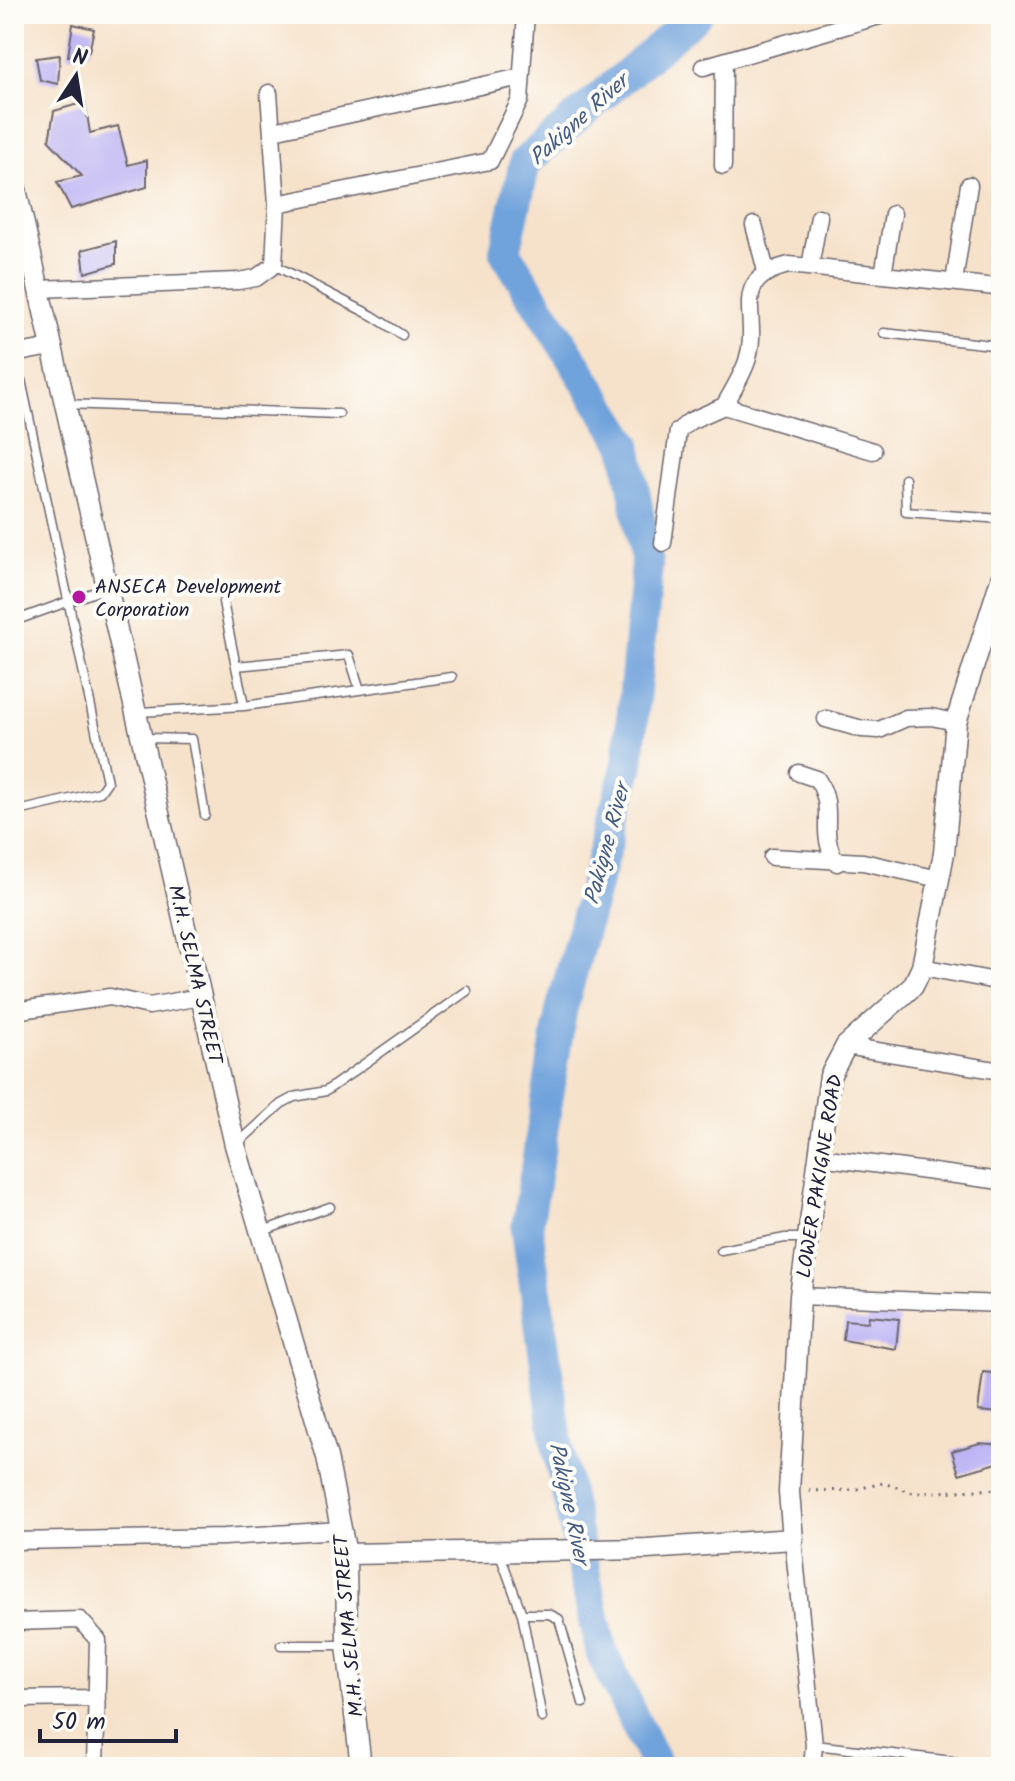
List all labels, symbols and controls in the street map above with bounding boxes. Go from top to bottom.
north arrow [36,36,116,116]
text: N [69,40,90,77]
water label: Pakigne River [522,63,641,175]
place label: ANSECA Development Corporation [95,572,282,627]
marker: ANSECA Development Corporation [70,588,88,606]
water label: Pakigne River [576,776,642,909]
street label: M.H. SELMA STREET [158,882,231,1069]
street label: LOWER PAKIGNE ROAD [789,1072,853,1280]
water label: Pakigne River [538,1440,598,1572]
street label: M.H. SELMA STREET [326,1531,374,1718]
scale bar [40,1693,176,1743]
text: 50 m [52,1703,106,1742]

